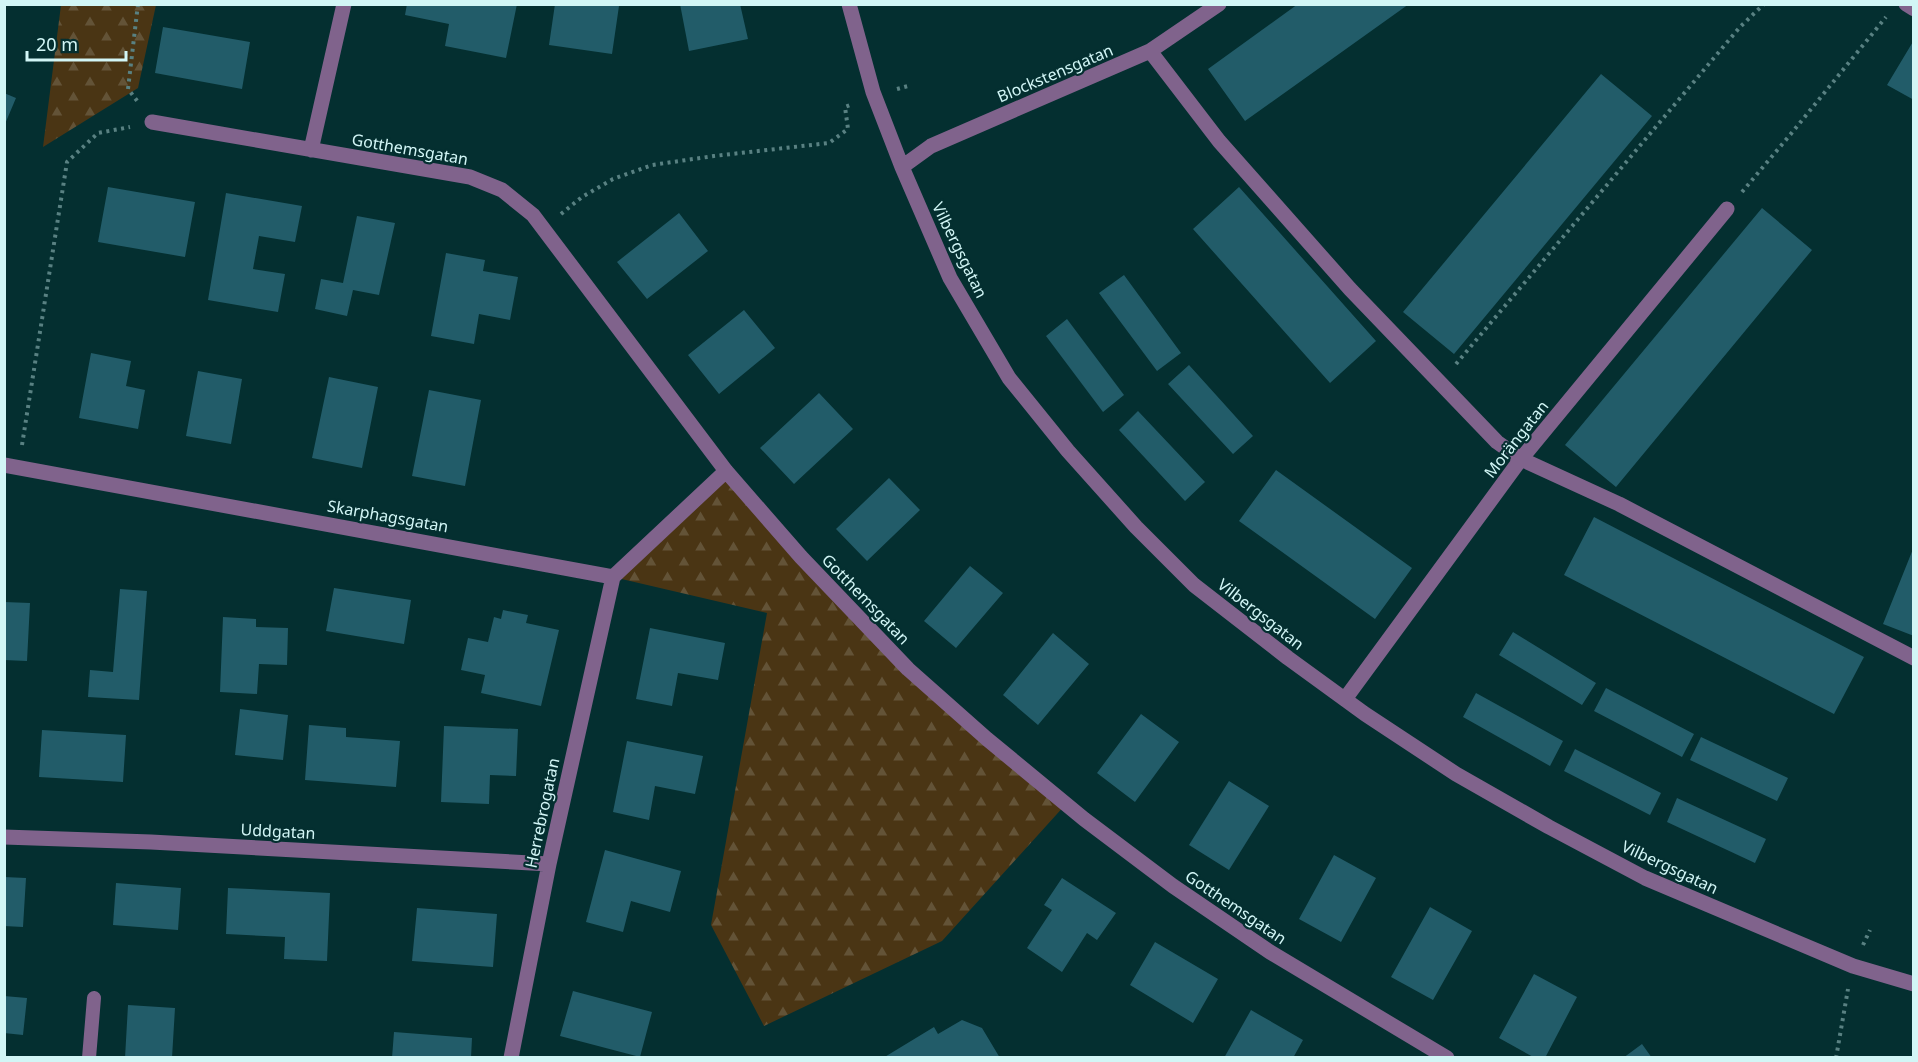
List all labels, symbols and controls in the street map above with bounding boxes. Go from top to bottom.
scale bar [27,24,126,62]
text: 20 m [36,32,78,56]
street label: Blockstensgatan [994,39,1116,107]
street label: Gotthemsgatan [350,128,470,170]
street label: Vilbergsgatan [927,198,993,302]
street label: Morängatan [1479,396,1553,482]
street label: Skarphagsgatan [326,495,450,537]
street label: Gotthemsgatan [817,549,915,649]
street label: Vilbergsgatan [1213,573,1309,655]
street label: Herrebrogatan [520,756,564,870]
street label: Uddgatan [240,818,316,844]
street label: Vilbergsgatan [1618,835,1722,899]
street label: Gotthemsgatan [1181,865,1291,949]

